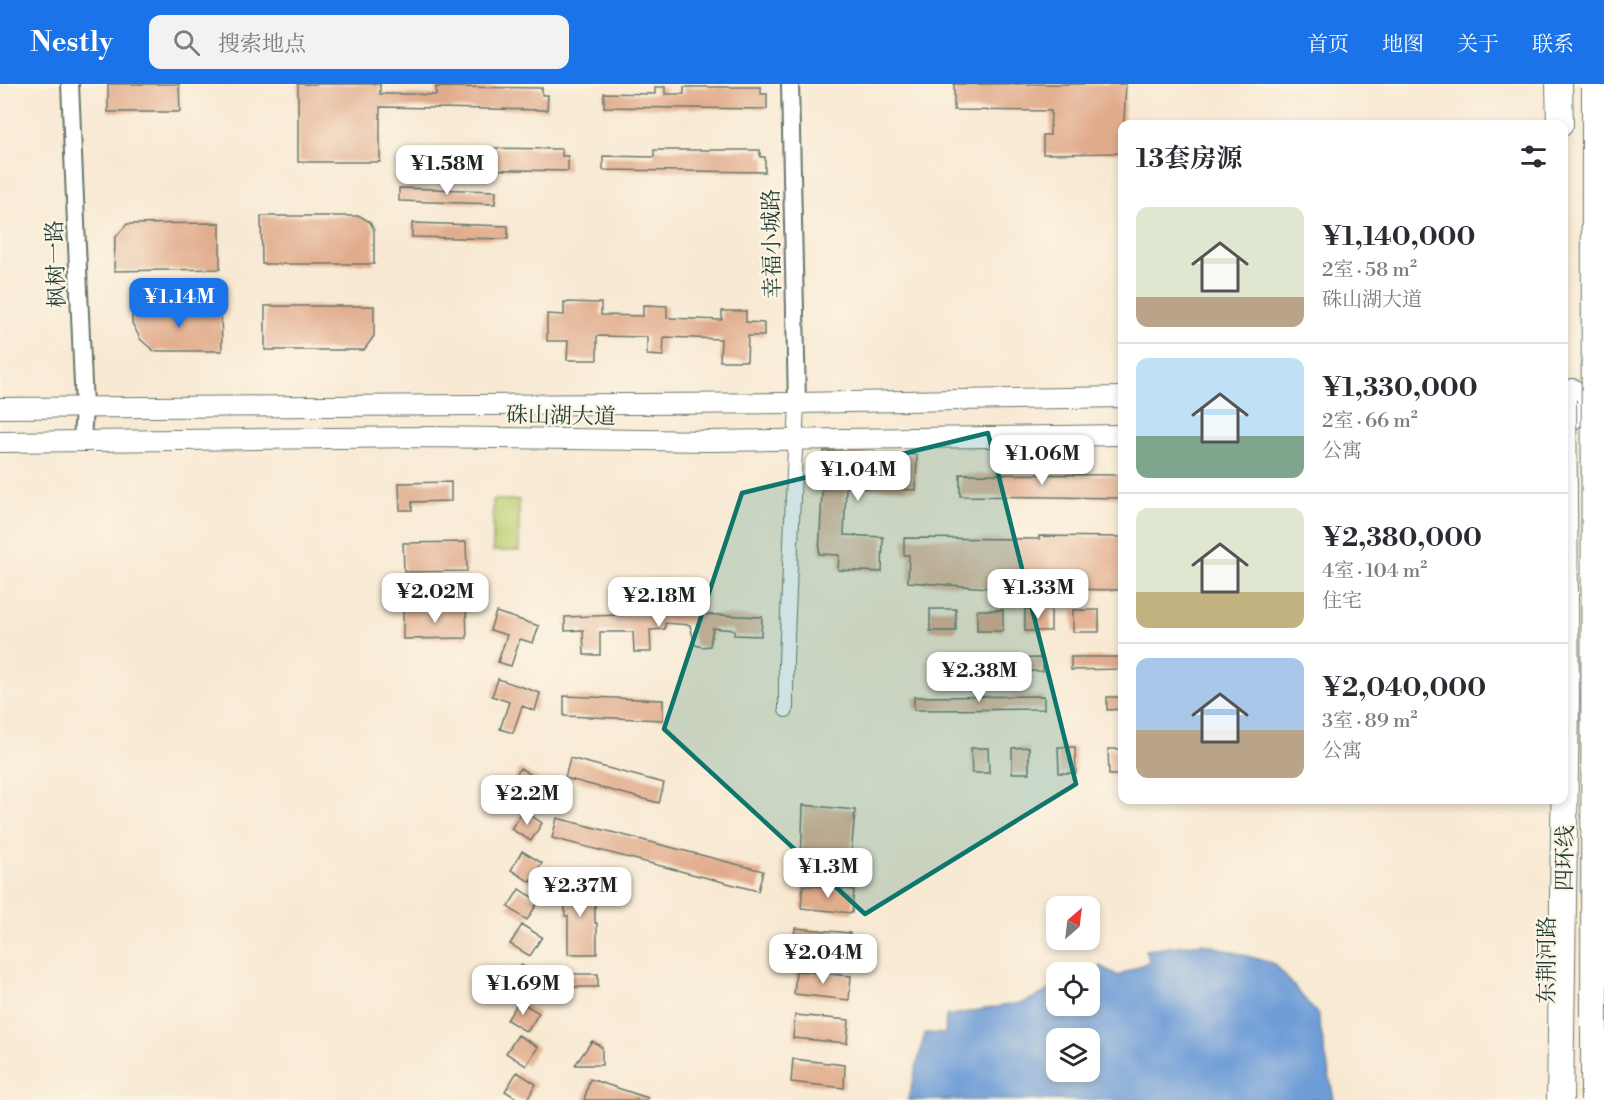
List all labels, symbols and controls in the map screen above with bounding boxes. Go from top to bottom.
search box [149,15,569,69]
text: Nestly [30,25,113,60]
icon: search [170,26,203,59]
text: 搜索地点 [218,31,306,58]
text: 首页 [1307,32,1349,58]
text: 地图 [1382,32,1424,58]
text: 关于 [1457,32,1499,58]
text: 联系 [1532,32,1574,58]
icon: filters [1517,140,1550,173]
text: 13套房源 [1136,143,1242,175]
pin: ¥1.58M [398,145,496,196]
text: ¥1.58M [410,152,484,177]
street label: 幸福小城路 [758,189,787,299]
street label: 枫树一路 [41,219,72,308]
text: ¥1,140,000 [1322,221,1475,253]
icon: home [1184,231,1256,303]
text: 2室 · 58 m² [1322,258,1417,283]
pin: ¥1.14M [130,278,228,329]
text: ¥1.14M [143,285,215,310]
text: 硃山湖大道 [1322,288,1422,313]
text: ¥1,330,000 [1322,372,1478,404]
icon: home [1184,382,1256,454]
street label: 硃山湖大道 [506,402,616,431]
text: 2室 · 66 m² [1322,409,1418,434]
pin: ¥1.06M [993,435,1091,486]
text: 公寓 [1322,439,1362,464]
text: ¥1.06M [1004,442,1080,467]
pin: ¥1.04M [809,451,907,502]
text: ¥1.04M [819,458,897,483]
text: ¥2,380,000 [1322,522,1482,554]
icon: home [1184,532,1256,604]
text: 4室 · 104 m² [1322,559,1427,584]
pin: ¥1.33M [989,569,1087,620]
pin: ¥2.02M [386,573,484,624]
text: ¥1.33M [1001,576,1075,601]
pin: ¥2.18M [610,577,708,628]
text: ¥2.02M [396,580,474,605]
text: ¥2.18M [622,584,696,609]
text: 住宅 [1322,589,1362,614]
pin: ¥2.38M [930,652,1028,703]
text: ¥2.38M [941,659,1017,684]
text: ¥2,040,000 [1322,672,1486,704]
icon: home [1184,682,1256,754]
text: 3室 · 89 m² [1322,709,1418,734]
text: 公寓 [1322,739,1362,764]
pin: ¥2.2M [485,775,569,826]
text: ¥2.2M [495,782,559,807]
street label: 四环线 [1551,825,1580,891]
pin: ¥1.3M [786,848,870,899]
text: ¥1.3M [797,855,859,880]
pin: ¥2.37M [531,867,629,918]
text: ¥2.37M [542,874,618,899]
north arrow [1046,896,1100,950]
map controls [1046,896,1100,1082]
street label: 东荆河路 [1534,916,1561,1004]
pin: ¥2.04M [774,934,872,985]
text: ¥2.04M [783,941,863,966]
button: locate [1046,962,1100,1016]
pin: ¥1.69M [474,965,572,1016]
text: ¥1.69M [486,972,560,997]
button: layers [1046,1028,1100,1082]

